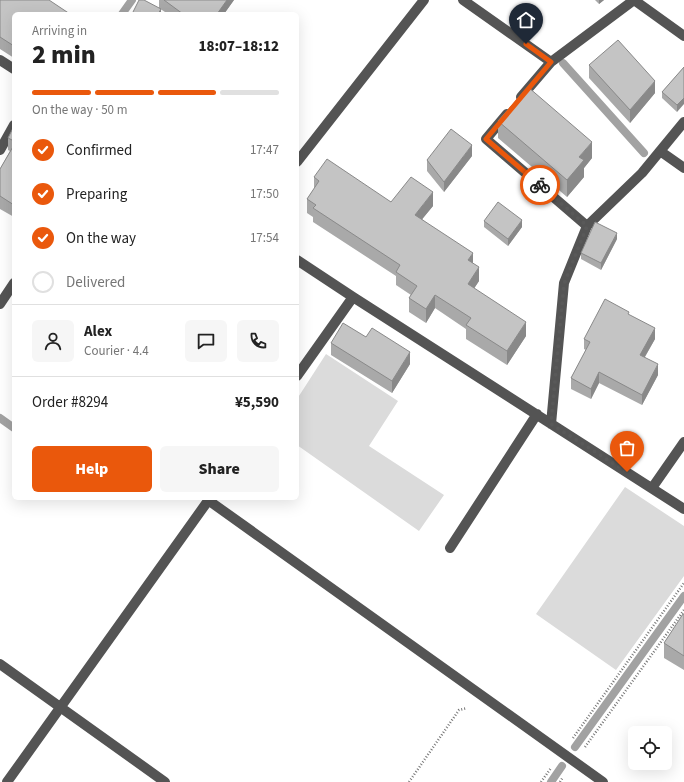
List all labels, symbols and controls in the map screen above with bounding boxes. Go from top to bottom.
pin [509,3,543,44]
icon: home [515,9,537,31]
text: Arriving in [32,22,87,40]
text: 2 min [32,36,96,73]
text: 18:07–18:12 [198,36,279,57]
text: On the way · 50 m [32,101,127,119]
icon: check [32,139,54,161]
text: Confirmed [66,140,132,161]
text: 17:47 [250,141,279,159]
courier [520,165,560,205]
icon: bike [529,174,551,196]
icon: check [32,183,54,205]
text: Preparing [66,184,127,205]
text: 17:50 [250,185,279,203]
icon: check [32,227,54,249]
text: On the way [66,228,136,249]
text: 17:54 [250,229,279,247]
text: Delivered [66,272,125,293]
button: person [32,320,74,362]
button: chat [185,320,227,362]
button: phone [237,320,279,362]
text: Alex [84,321,112,342]
text: Courier · 4.4 [84,342,149,360]
text: Order #8294 [32,392,108,413]
text: ¥5,590 [235,392,279,413]
pin [610,431,644,472]
icon: bag [616,437,638,459]
button: Help [32,446,152,492]
button: Share [160,446,279,492]
map controls [628,726,672,770]
button: locate [628,726,672,770]

